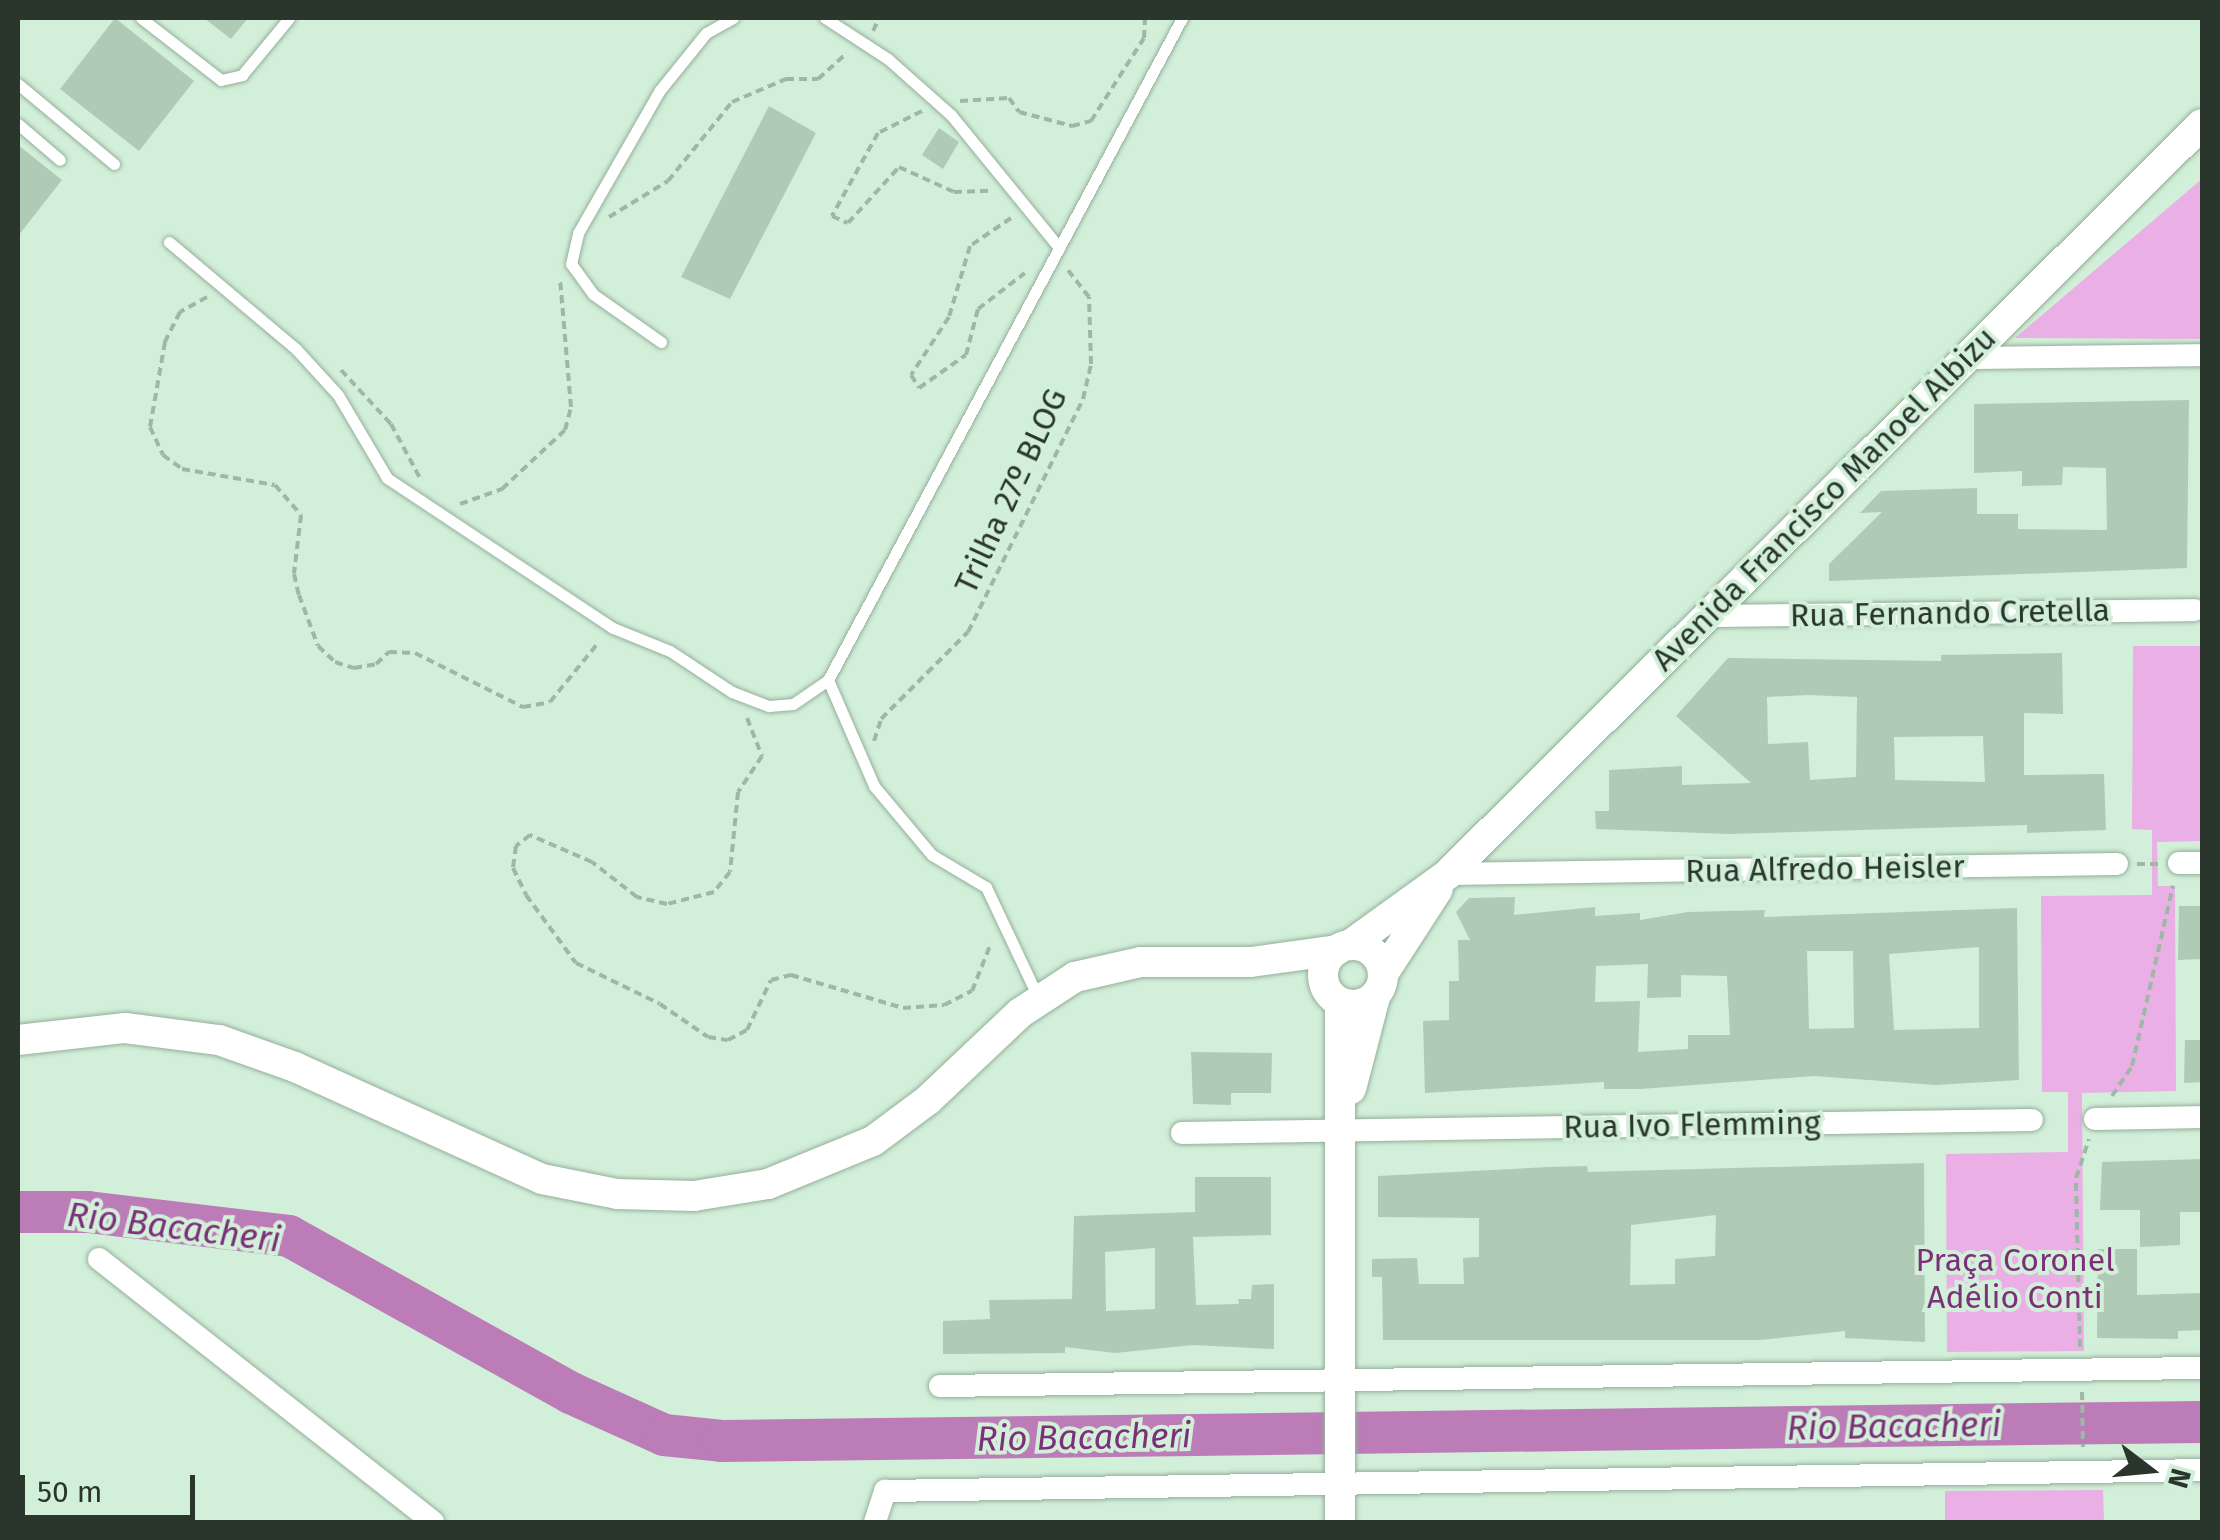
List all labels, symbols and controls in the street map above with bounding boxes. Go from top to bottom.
street label: Avenida Francisco Manoel Albizu [1644,319,2004,679]
street label: Trilha 27º BLOG [947,383,1075,599]
street label: Rua Fernando Cretella [1790,591,2110,635]
street label: Rua Alfredo Heisler [1685,847,1965,891]
street label: Rua Ivo Flemming [1563,1104,1821,1146]
water label: Rio Bacacheri [65,1193,283,1261]
park label: Praça Coronel Adélio Conti [1915,1242,2115,1317]
water label: Rio Bacacheri [1786,1403,2002,1449]
water label: Rio Bacacheri [976,1414,1192,1460]
north arrow [2100,1420,2200,1520]
scale bar [25,1455,200,1517]
text: N [2161,1465,2198,1492]
text: 50 m [37,1474,102,1510]

